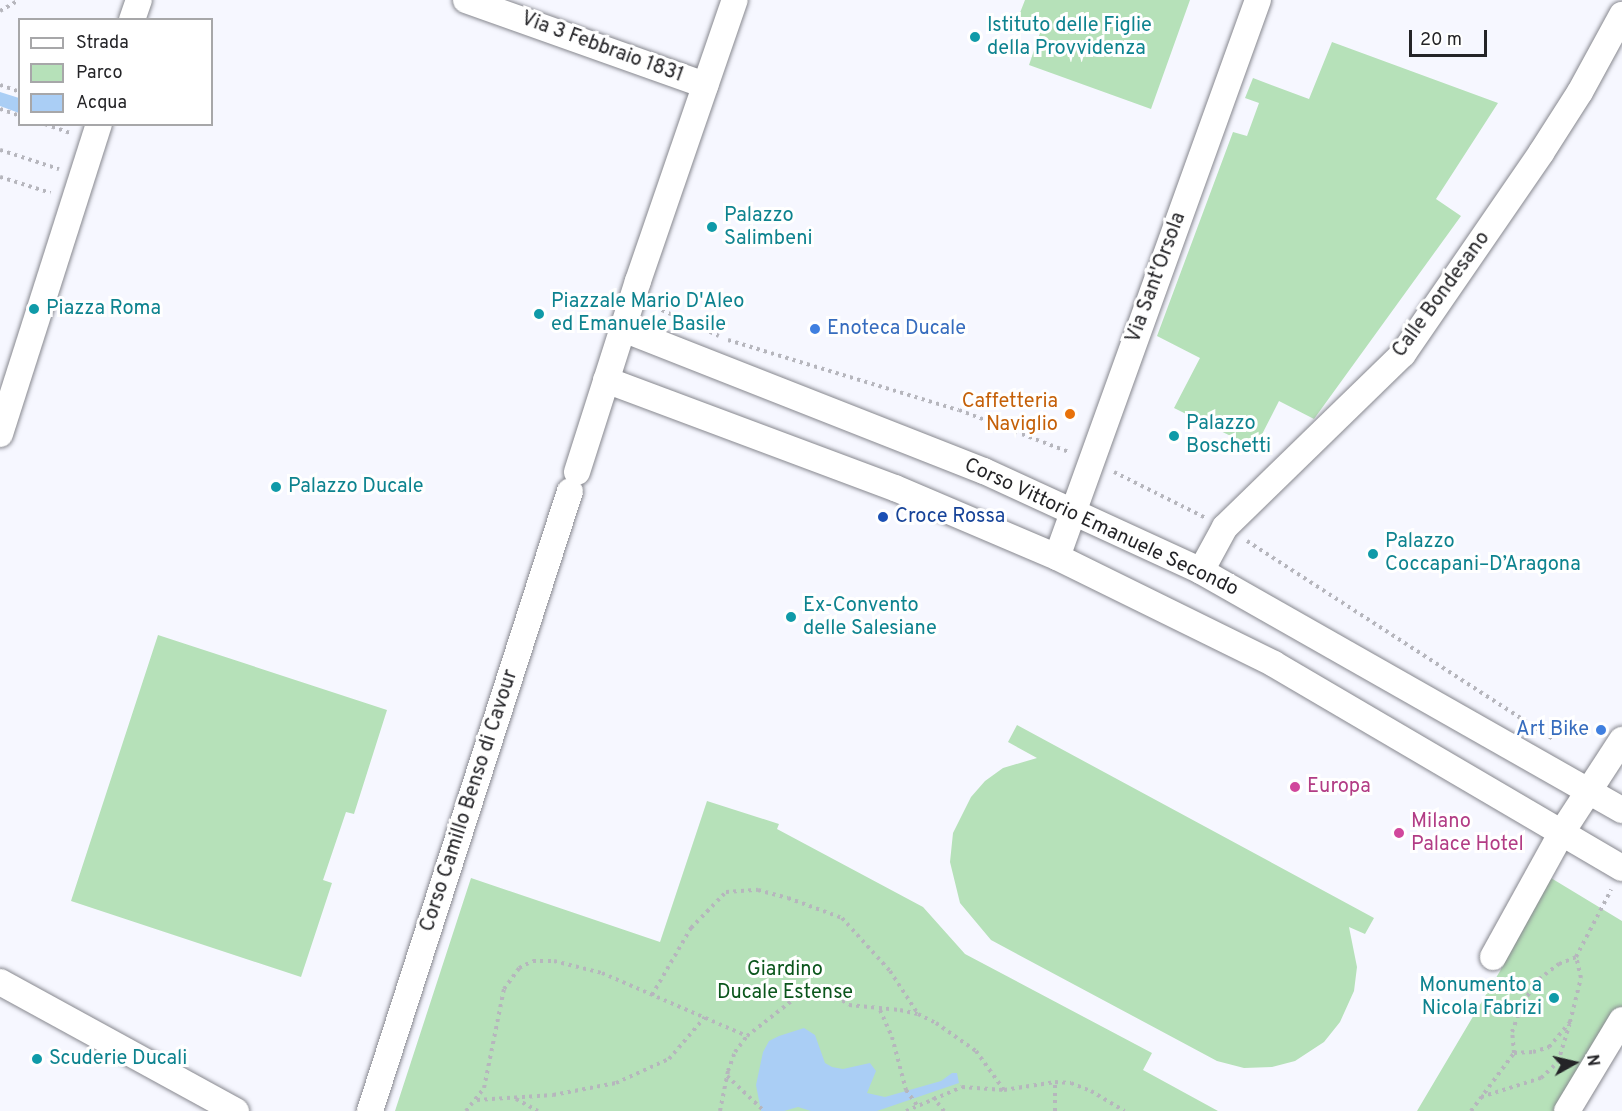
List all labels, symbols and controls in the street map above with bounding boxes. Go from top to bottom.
street label: Via 3 Febbraio 1831 [518,8,686,88]
place label: Istituto delle Figlie della Provvidenza [987,14,1152,61]
legend [18,18,213,126]
scale bar [1412,18,1490,56]
text: 20 m [1420,29,1462,52]
marker: Istituto delle Figlie della Provvidenza [968,30,982,44]
text: Strada [76,32,129,55]
text: Parco [76,62,122,85]
text: Acqua [76,92,127,115]
place label: Palazzo Salimbeni [724,204,813,251]
street label: Via Sant'Orsola [1122,209,1192,347]
marker: Palazzo Salimbeni [705,220,719,234]
street label: Calle Bondesano [1388,227,1496,363]
place label: Piazzale Mario D'Aleo ed Emanuele Basile [551,290,745,337]
place label: Piazza Roma [46,297,161,321]
marker: Piazza Roma [27,302,41,316]
marker: Piazzale Mario D'Aleo ed Emanuele Basile [532,307,546,321]
place label: Enoteca Ducale [827,317,966,341]
marker: Enoteca Ducale [808,322,822,336]
place label: Caffetteria Naviglio [962,390,1058,437]
marker: Caffetteria Naviglio [1063,407,1077,421]
place label: Palazzo Boschetti [1186,412,1271,459]
marker: Palazzo Boschetti [1167,429,1181,443]
street label: Corso Vittorio Emanuele Secondo [960,454,1242,602]
place label: Palazzo Ducale [288,475,423,499]
marker: Palazzo Ducale [269,480,283,494]
place label: Croce Rossa [895,505,1005,529]
marker: Croce Rossa [876,510,890,524]
place label: Palazzo Coccapani–D’Aragona [1385,530,1581,577]
marker: Palazzo Coccapani–D’Aragona [1366,547,1380,561]
place label: Ex-Convento delle Salesiane [803,594,937,641]
marker: Ex-Convento delle Salesiane [784,610,798,624]
street label: Corso Camillo Benso di Cavour [416,667,524,935]
place label: Art Bike [1516,718,1589,742]
marker: Art Bike [1594,723,1608,737]
place label: Europa [1307,775,1371,799]
marker: Europa [1288,780,1302,794]
place label: Milano Palace Hotel [1411,810,1524,857]
marker: Milano Palace Hotel [1392,826,1406,840]
park label: Giardino Ducale Estense [717,958,853,1005]
place label: Monumento a Nicola Fabrizi [1419,975,1542,1022]
marker: Monumento a Nicola Fabrizi [1547,991,1561,1005]
north arrow [1544,1033,1604,1093]
place label: Scuderie Ducali [49,1047,187,1071]
marker: Scuderie Ducali [30,1052,44,1066]
text: N [1581,1053,1603,1068]

